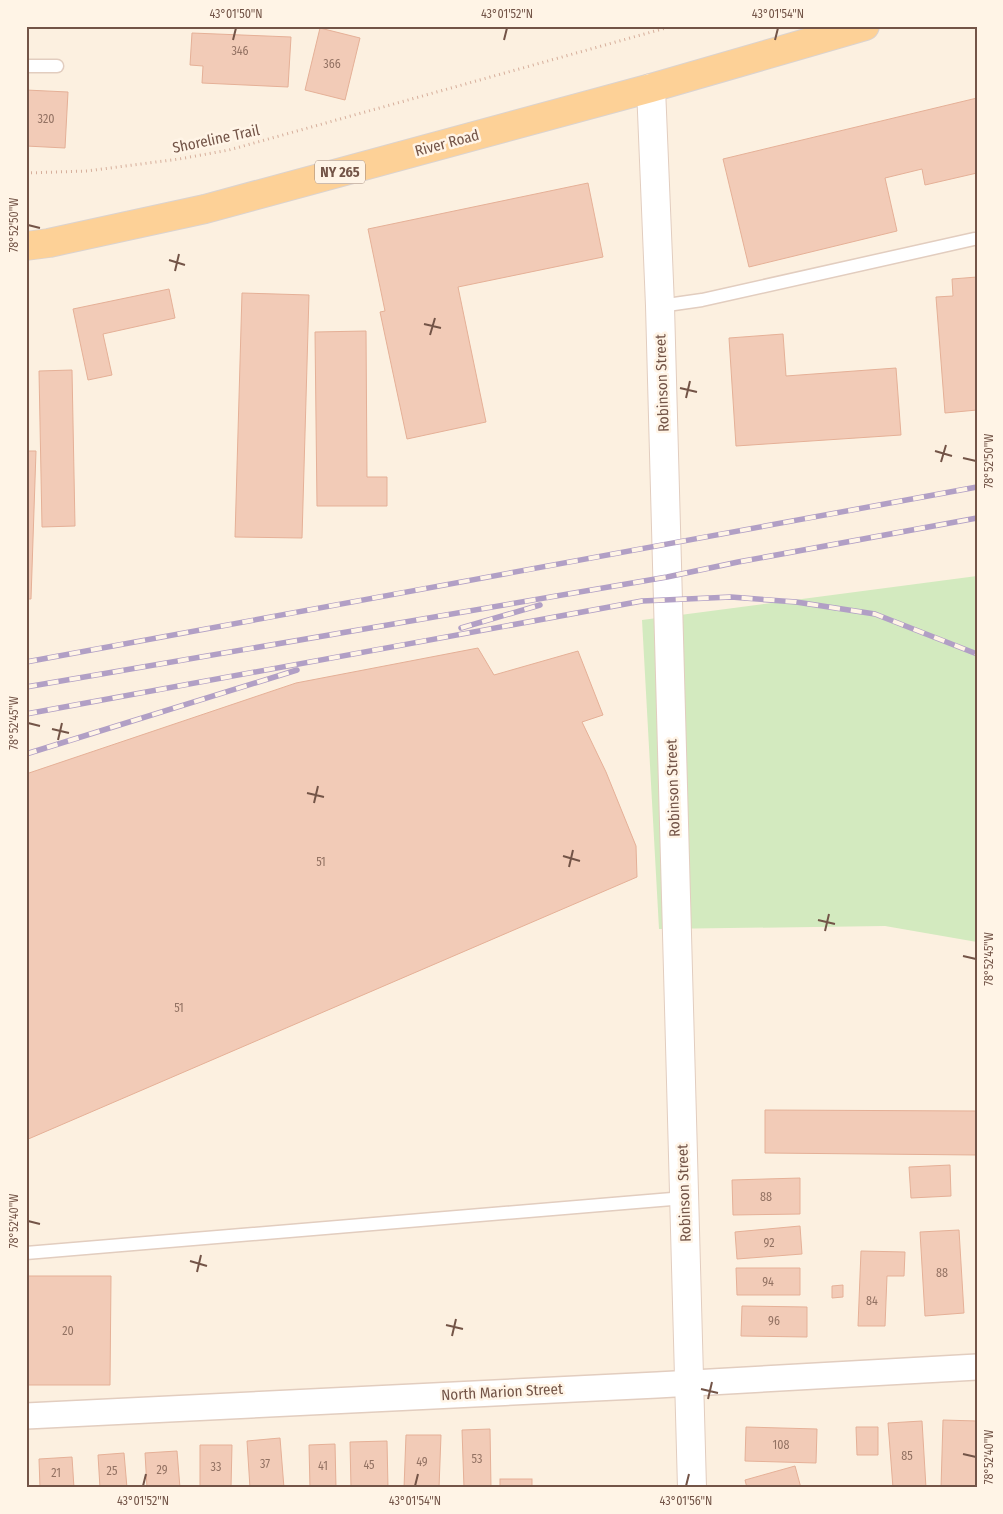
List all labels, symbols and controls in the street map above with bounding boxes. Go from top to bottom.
text: 43°01'50"N [209,7,263,21]
text: 43°01'52"N [481,7,533,21]
text: 43°01'54"N [752,7,804,21]
house number: 346 [231,44,249,58]
house number: 366 [323,57,341,71]
house number: 320 [38,112,54,126]
street label: Shoreline Trail [171,121,261,157]
street label: River Road [413,126,481,160]
road number: NY 265 [315,160,365,183]
text: 78°52'50"W [7,198,21,252]
street label: Robinson Street [651,334,673,432]
text: 78°52'50"W [982,434,996,488]
text: 78°52'45"W [7,696,21,750]
street label: Robinson Street [662,739,684,837]
house number: 51 [316,855,326,869]
text: 78°52'45"W [982,932,996,986]
house number: 51 [174,1001,184,1015]
street label: Robinson Street [673,1144,695,1242]
house number: 88 [760,1190,772,1204]
text: 78°52'40"W [7,1194,21,1248]
house number: 92 [764,1236,774,1250]
house number: 88 [936,1266,948,1280]
house number: 94 [762,1275,774,1289]
house number: 84 [866,1294,878,1308]
house number: 96 [768,1314,780,1328]
house number: 20 [62,1324,74,1338]
street label: North Marion Street [441,1380,563,1404]
text: 78°52'40"W [982,1430,996,1484]
house number: 108 [773,1438,789,1452]
house number: 85 [901,1449,913,1463]
house number: 53 [472,1452,482,1466]
house number: 49 [416,1455,428,1469]
house number: 37 [260,1457,270,1471]
house number: 45 [363,1458,375,1472]
house number: 41 [318,1459,328,1473]
house number: 33 [211,1460,221,1474]
house number: 29 [156,1463,168,1477]
house number: 25 [107,1464,118,1478]
house number: 21 [51,1466,61,1480]
text: 43°01'52"N [117,1494,169,1508]
text: 43°01'54"N [389,1494,441,1508]
text: 43°01'56"N [660,1494,712,1508]

